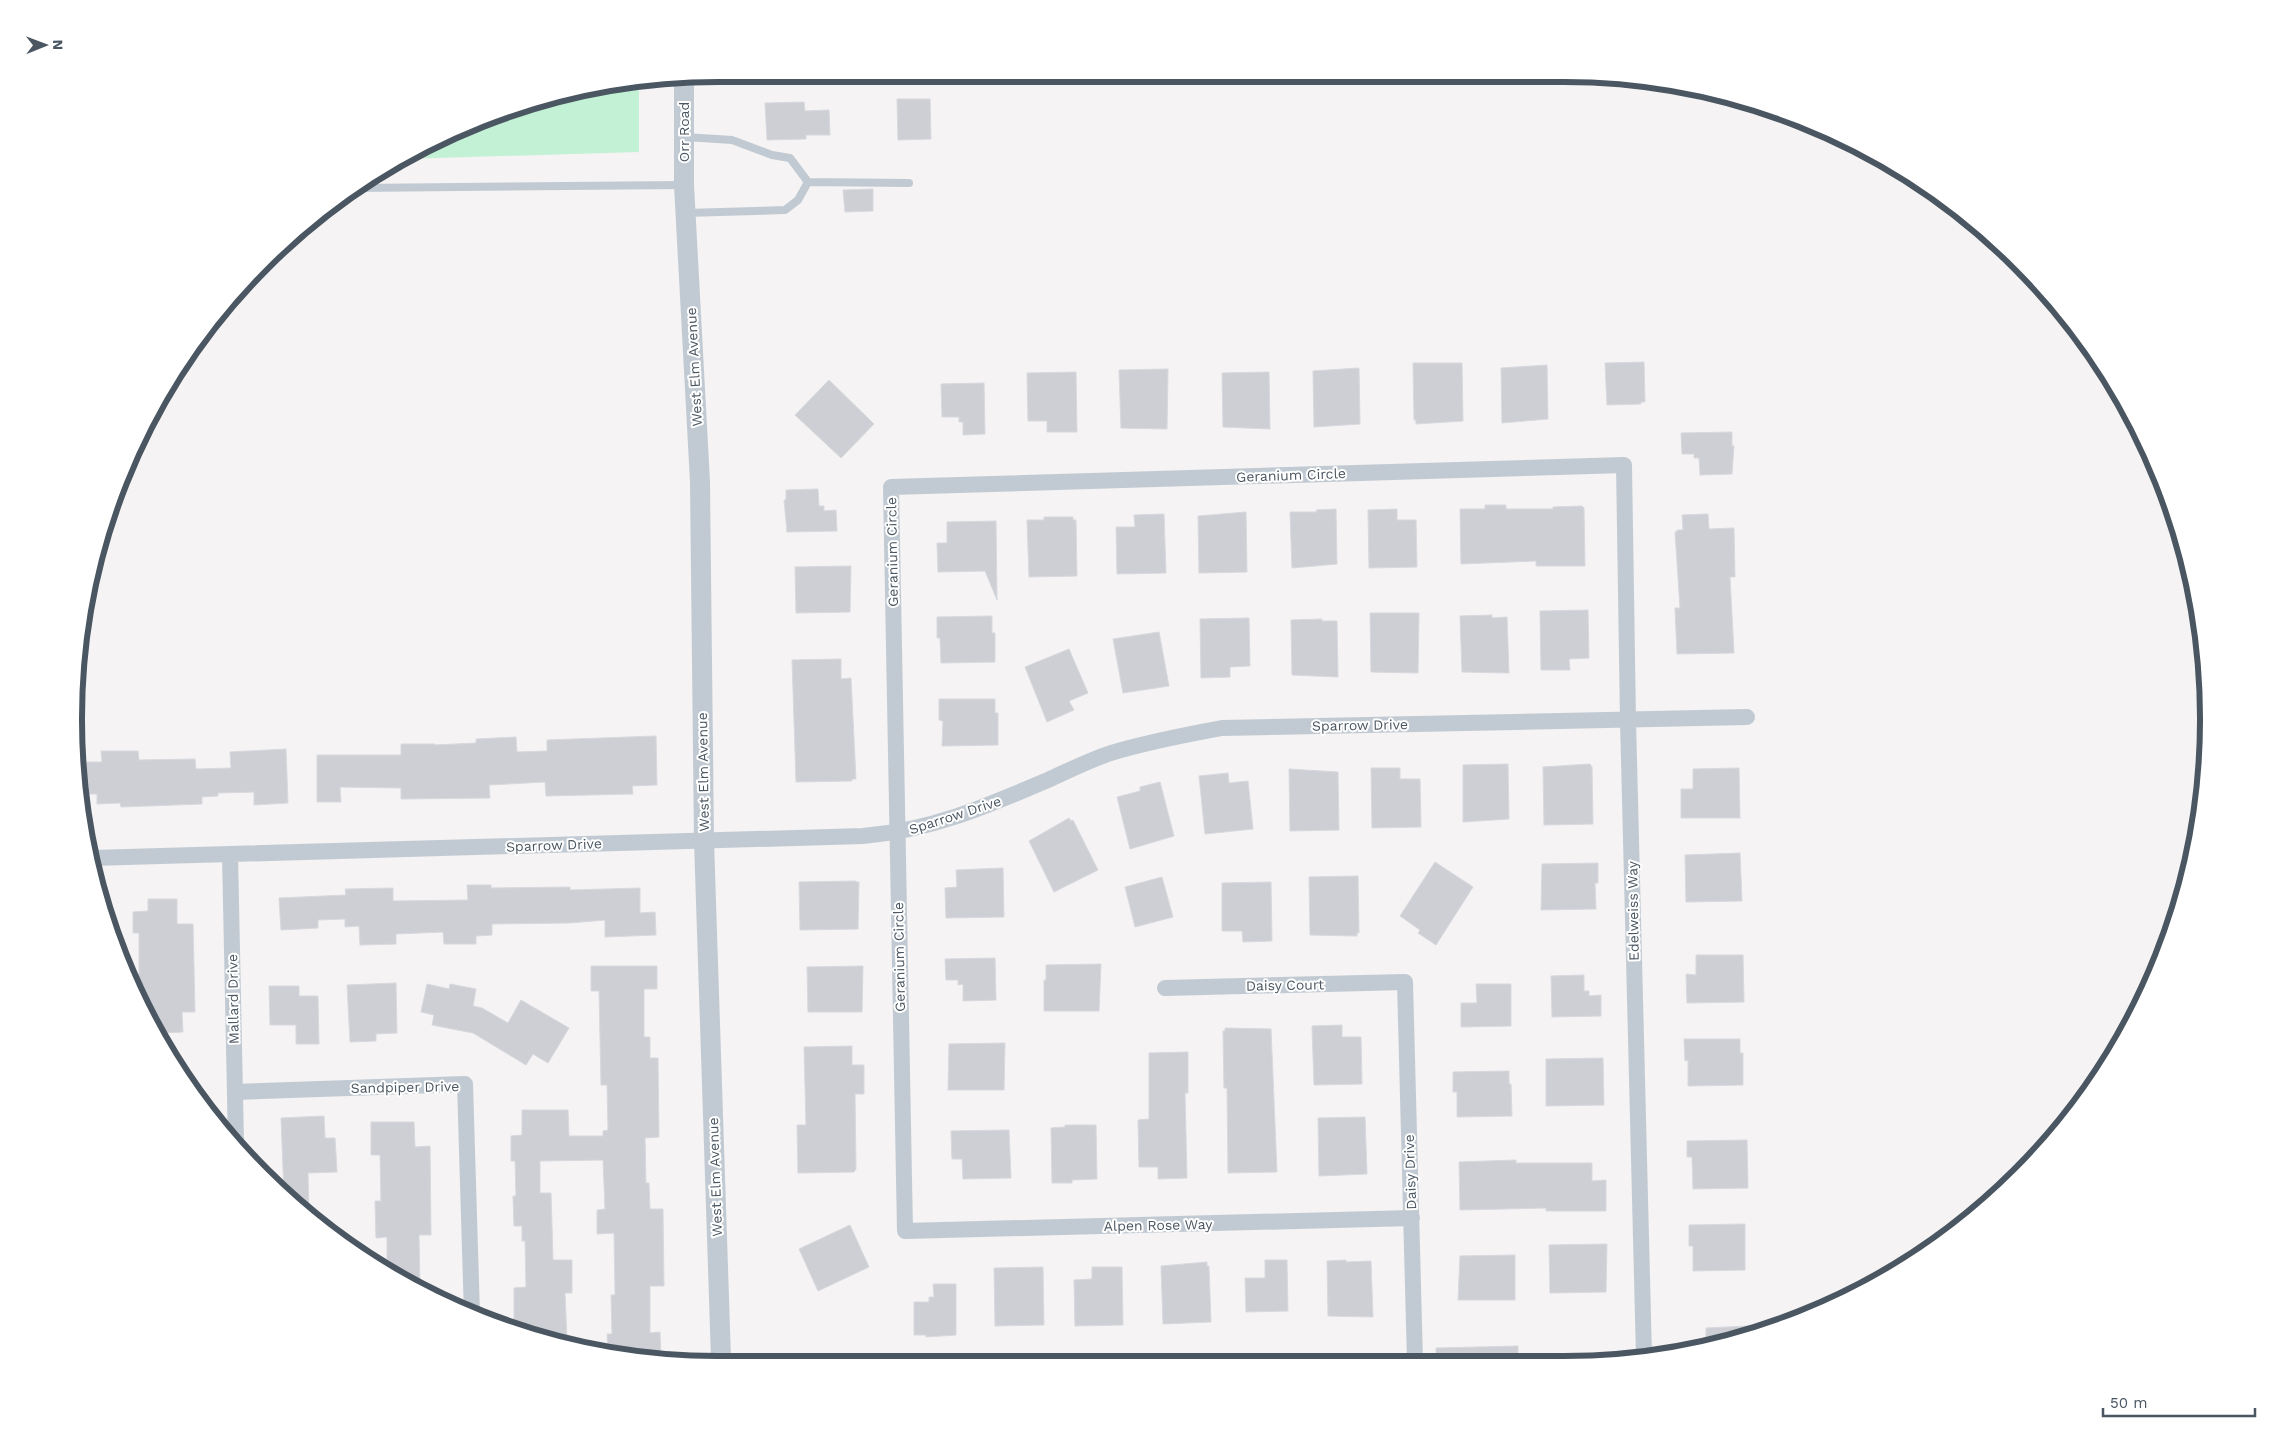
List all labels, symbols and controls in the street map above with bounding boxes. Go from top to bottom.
north arrow [20,20,70,70]
text: N [50,39,66,50]
street label: Orr Road [676,102,692,162]
street label: West Elm Avenue [683,307,705,427]
street label: Geranium Circle [1236,465,1346,485]
street label: Geranium Circle [883,497,901,607]
street label: West Elm Avenue [694,712,712,832]
street label: Sparrow Drive [1312,716,1408,734]
street label: Sparrow Drive [907,793,1003,837]
street label: Sparrow Drive [506,835,602,855]
street label: Edelweiss Way [1624,860,1642,961]
street label: Geranium Circle [890,902,908,1012]
street label: Mallard Drive [224,954,242,1044]
street label: Daisy Court [1246,976,1324,994]
street label: Sandpiper Drive [351,1078,459,1096]
street label: West Elm Avenue [705,1117,725,1237]
street label: Daisy Drive [1401,1134,1419,1210]
street label: Alpen Rose Way [1103,1216,1213,1234]
scale bar [2103,1386,2256,1418]
text: 50 m [2110,1394,2147,1412]

